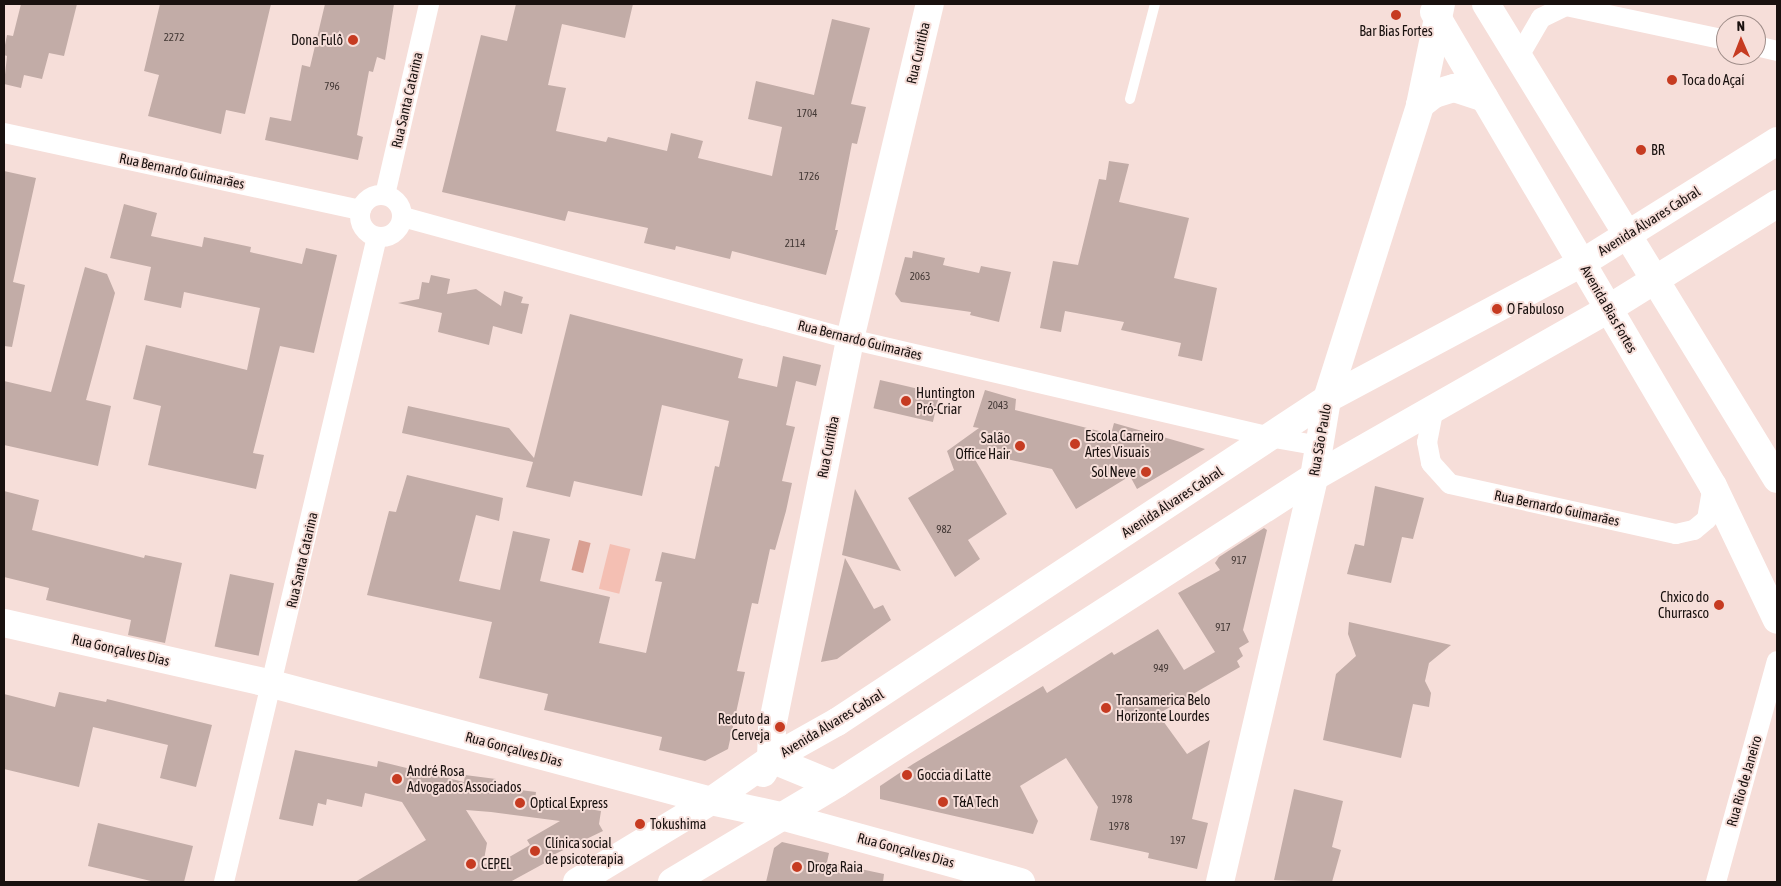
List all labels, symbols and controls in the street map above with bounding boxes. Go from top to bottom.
marker: Bar Bias Fortes [1390,9,1402,21]
north arrow [1716,15,1766,65]
text: N [1736,18,1745,34]
street label: Rua Curitiba [903,20,933,86]
place label: Bar Bias Fortes [1359,23,1433,39]
house number: 2272 [164,30,184,44]
place label: Dona Fulô [291,32,343,48]
marker: Dona Fulô [347,34,359,46]
street label: Rua Santa Catarina [388,50,426,150]
place label: Toca do Açaí [1682,72,1744,88]
marker: Toca do Açaí [1666,74,1678,86]
house number: 796 [324,79,340,93]
house number: 1704 [797,106,817,120]
place label: BR [1651,142,1665,158]
marker: BR [1635,144,1647,156]
street label: Rua Bernardo Guimarães [118,150,246,192]
house number: 1726 [799,169,819,183]
street label: Avenida Álvares Cabral [1595,183,1703,259]
house number: 2114 [785,236,805,250]
street label: Avenida Bias Fortes [1577,262,1641,356]
house number: 2063 [910,269,930,283]
place label: O Fabuloso [1507,301,1564,317]
marker: O Fabuloso [1491,303,1503,315]
street label: Rua Bernardo Guimarães [796,316,924,364]
place label: Huntington Pró-Criar [916,385,975,418]
marker: Huntington Pró-Criar [900,395,912,407]
house number: 2043 [988,398,1008,412]
street label: Rua São Paulo [1305,403,1335,477]
street label: Rua Curitiba [814,414,842,480]
place label: Escola Carneiro Artes Visuais [1085,428,1164,461]
place label: Salão Office Hair [956,430,1010,462]
marker: Escola Carneiro Artes Visuais [1069,438,1081,450]
marker: Salão Office Hair [1014,440,1026,452]
street label: Avenida Álvares Cabral [1118,463,1226,541]
place label: Sol Neve [1091,464,1136,480]
marker: Sol Neve [1140,466,1152,478]
street label: Rua Bernardo Guimarães [1493,487,1621,529]
street label: Rua Santa Catarina [283,510,321,610]
house number: 982 [936,522,952,536]
house number: 917 [1231,553,1247,567]
place label: Chxico do Churrasco [1658,589,1709,622]
marker: Chxico do Churrasco [1713,599,1725,611]
house number: 917 [1215,620,1231,634]
street label: Rua Gonçalves Dias [71,631,171,669]
house number: 949 [1153,661,1169,675]
street label: Avenida Álvares Cabral [777,686,887,760]
place label: Transamerica Belo Horizonte Lourdes [1116,692,1210,724]
marker: Transamerica Belo Horizonte Lourdes [1100,702,1112,714]
place label: Reduto da Cerveja [718,711,770,744]
marker: Reduto da Cerveja [774,721,786,733]
street label: Rua Gonçalves Dias [464,728,564,770]
street label: Rua Rio de Janeiro [1723,734,1765,828]
place label: André Rosa Advogados Associados [407,763,521,796]
place label: Goccia di Latte [917,767,991,783]
marker: Goccia di Latte [901,769,913,781]
marker: André Rosa Advogados Associados [391,773,403,785]
house number: 1978 [1112,792,1132,806]
place label: T&A Tech [953,794,999,810]
place label: Optical Express [530,795,608,811]
marker: T&A Tech [937,796,949,808]
marker: Optical Express [514,797,526,809]
place label: Tokushima [650,816,706,832]
marker: Tokushima [634,818,646,830]
house number: 1978 [1109,819,1129,833]
street label: Rua Gonçalves Dias [856,829,956,871]
house number: 197 [1170,833,1186,847]
place label: Clínica social de psicoterapia [545,835,623,868]
marker: Clínica social de psicoterapia [529,845,541,857]
place label: CEPEL [481,856,512,872]
marker: CEPEL [465,858,477,870]
place label: Droga Raia [807,859,863,875]
marker: Droga Raia [791,861,803,873]

